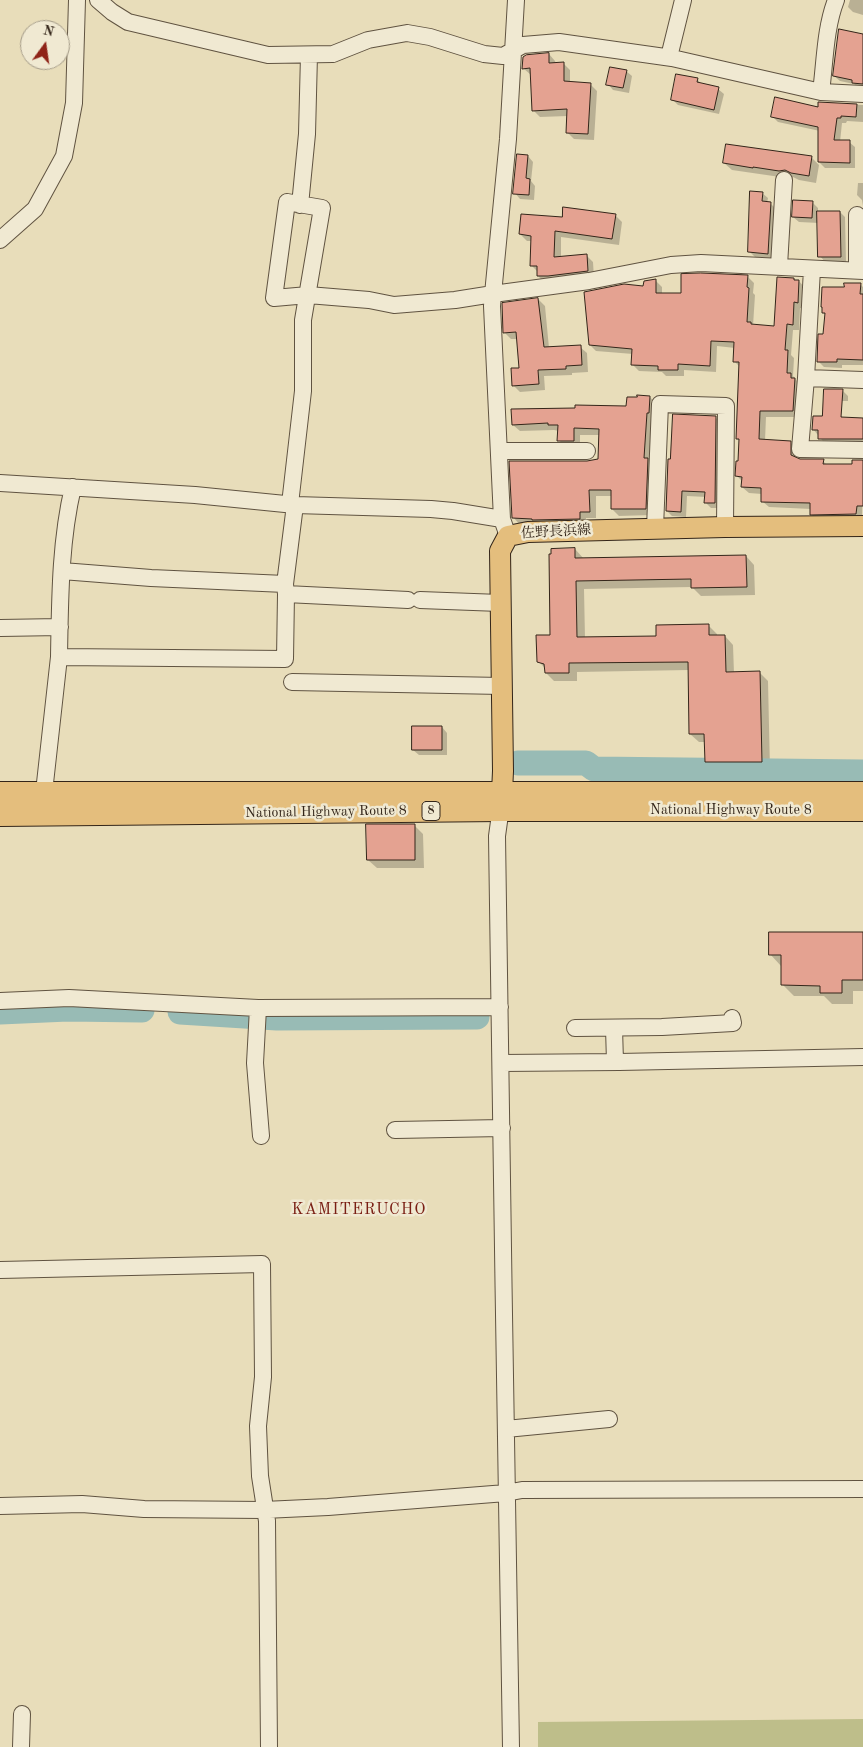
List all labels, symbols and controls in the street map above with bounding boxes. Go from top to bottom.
north arrow [20,20,70,70]
text: N [41,23,55,40]
street label: 佐野長浜線 [521,522,591,542]
road number: 8 [422,801,440,820]
street label: National Highway Route 8 [245,802,407,822]
street label: National Highway Route 8 [650,802,812,818]
district label: KAMITERUCHO [290,1200,428,1220]

